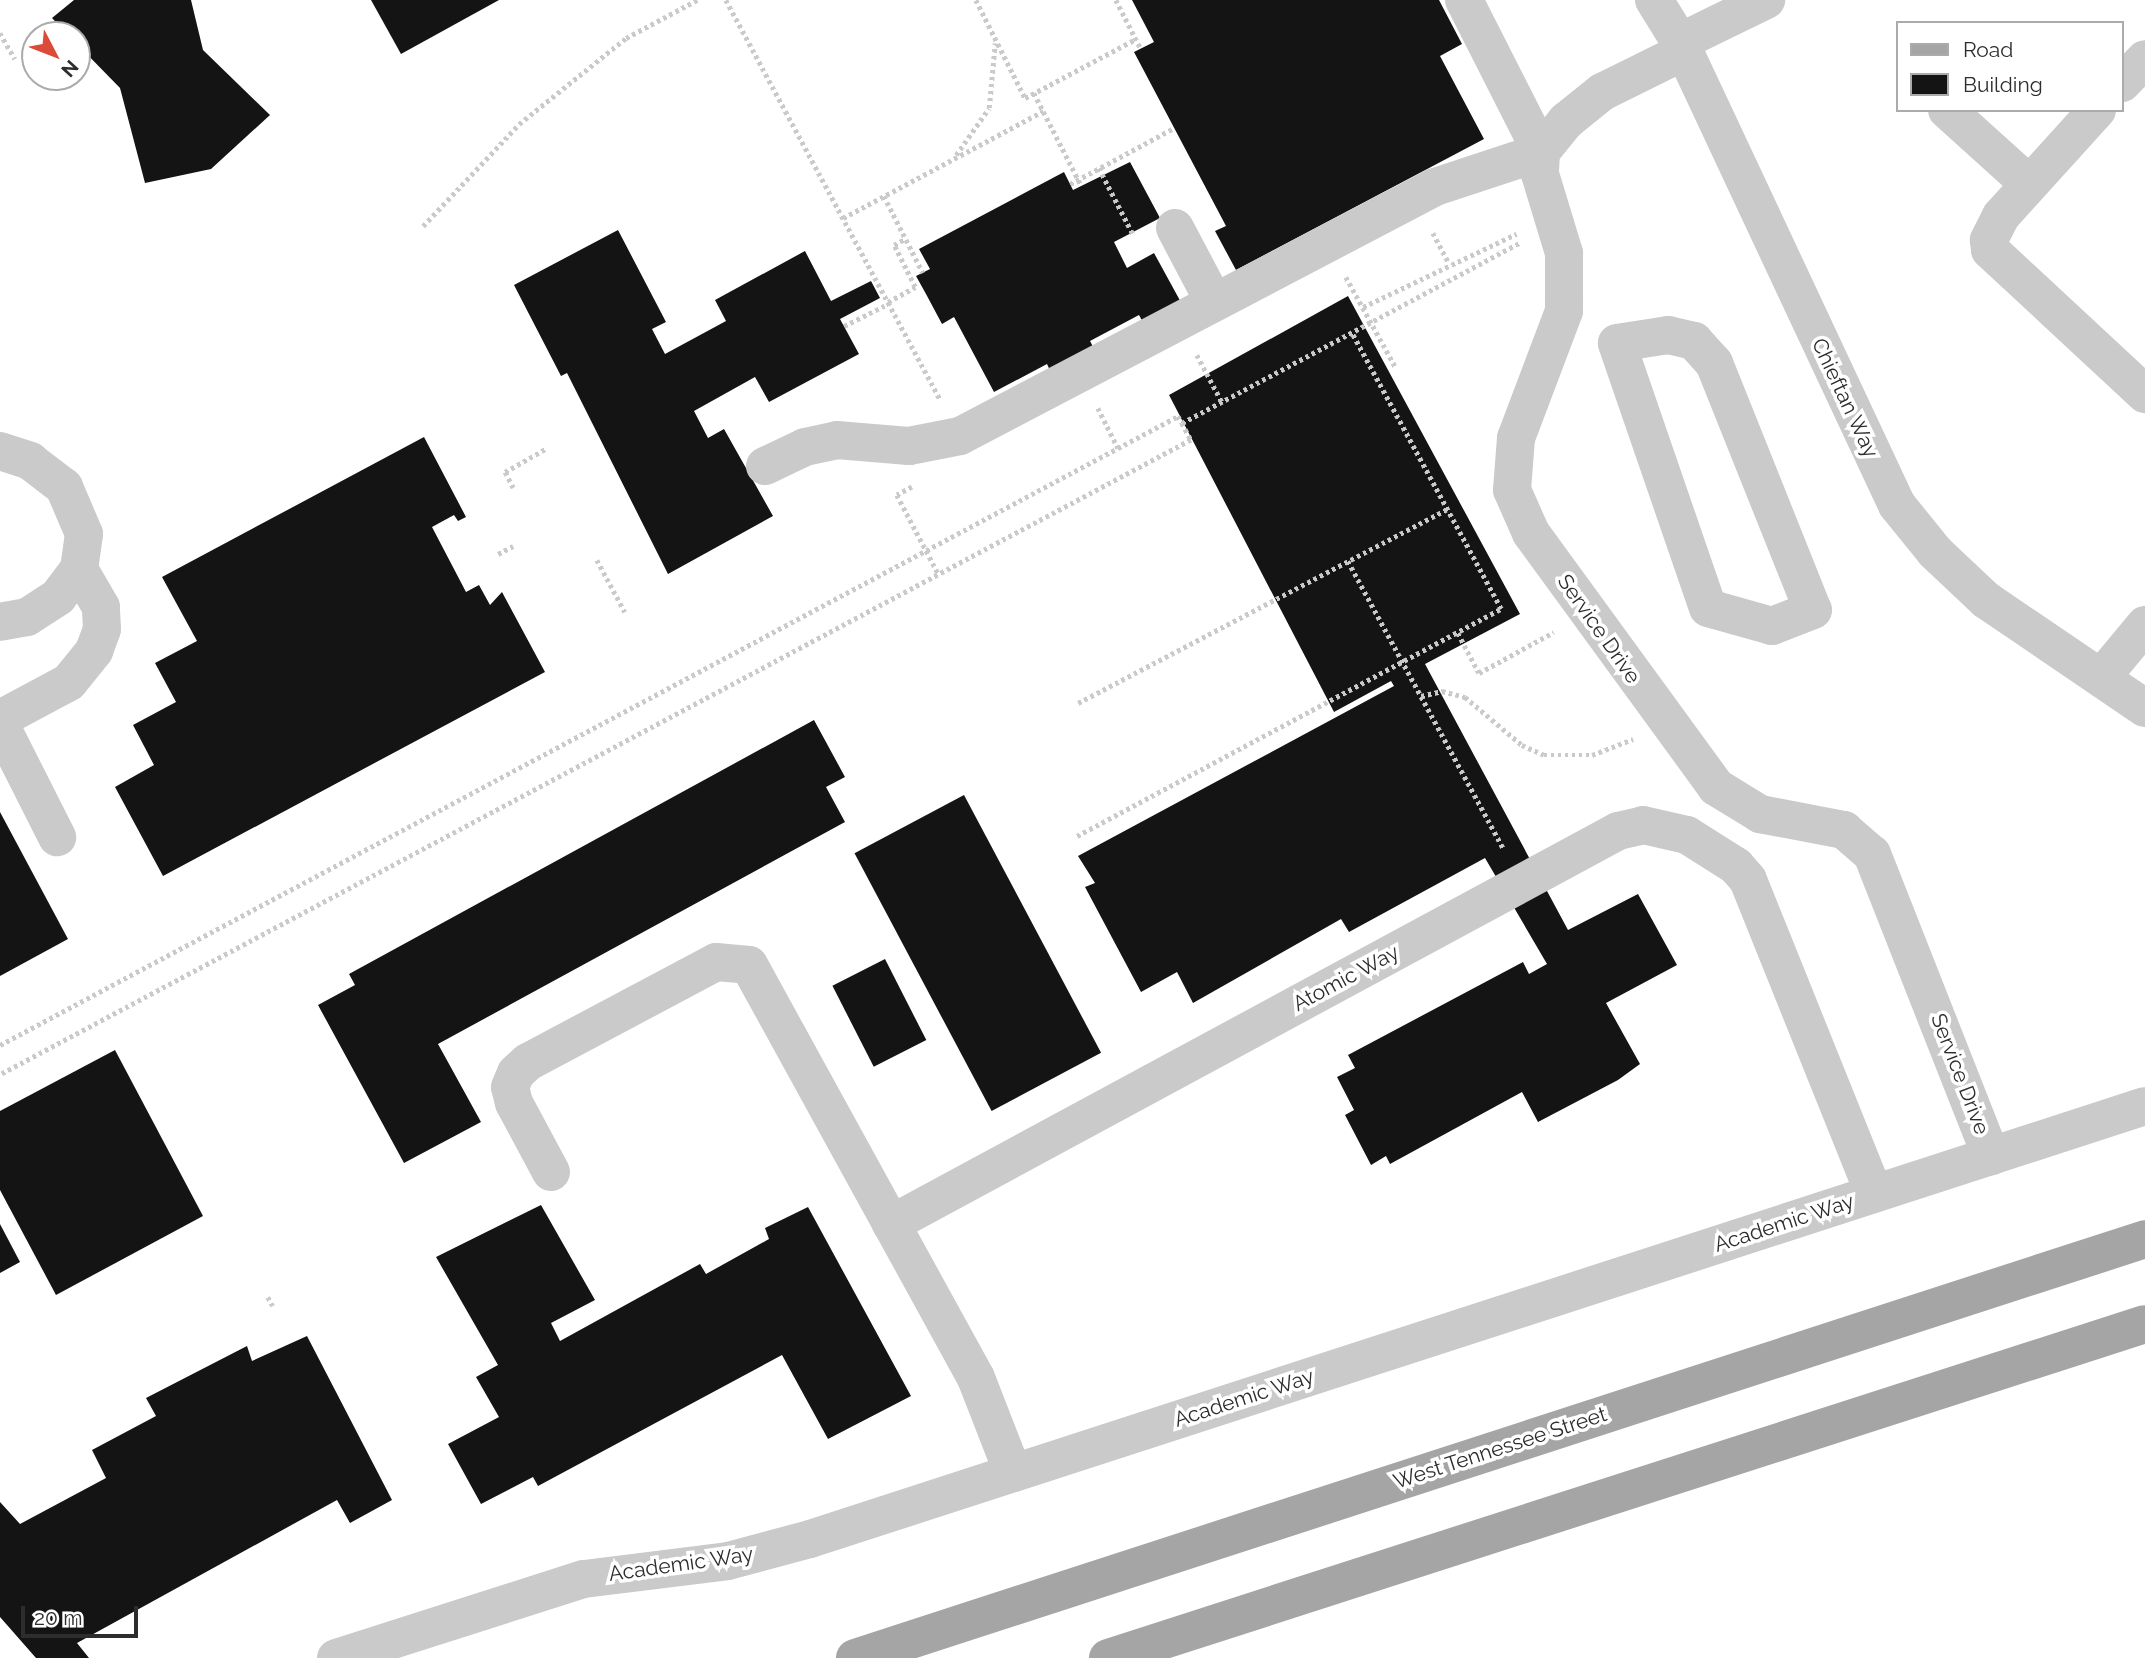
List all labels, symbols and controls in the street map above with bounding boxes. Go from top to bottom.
north arrow [21,21,91,91]
legend [1896,21,2124,112]
text: Road [1963,37,2013,62]
text: N [57,56,83,81]
text: Building [1963,72,2043,97]
street label: Chieftan Way [1806,334,1884,462]
street label: Service Drive [1552,570,1646,688]
street label: Atomic Way [1288,939,1404,1017]
street label: Service Drive [1925,1010,1995,1138]
street label: Academic Way [1711,1188,1857,1258]
street label: Academic Way [1171,1363,1317,1433]
street label: West Tennessee Street [1390,1401,1610,1495]
street label: Academic Way [607,1541,755,1587]
scale bar [24,1592,142,1636]
text: 20 m [34,1605,82,1630]

